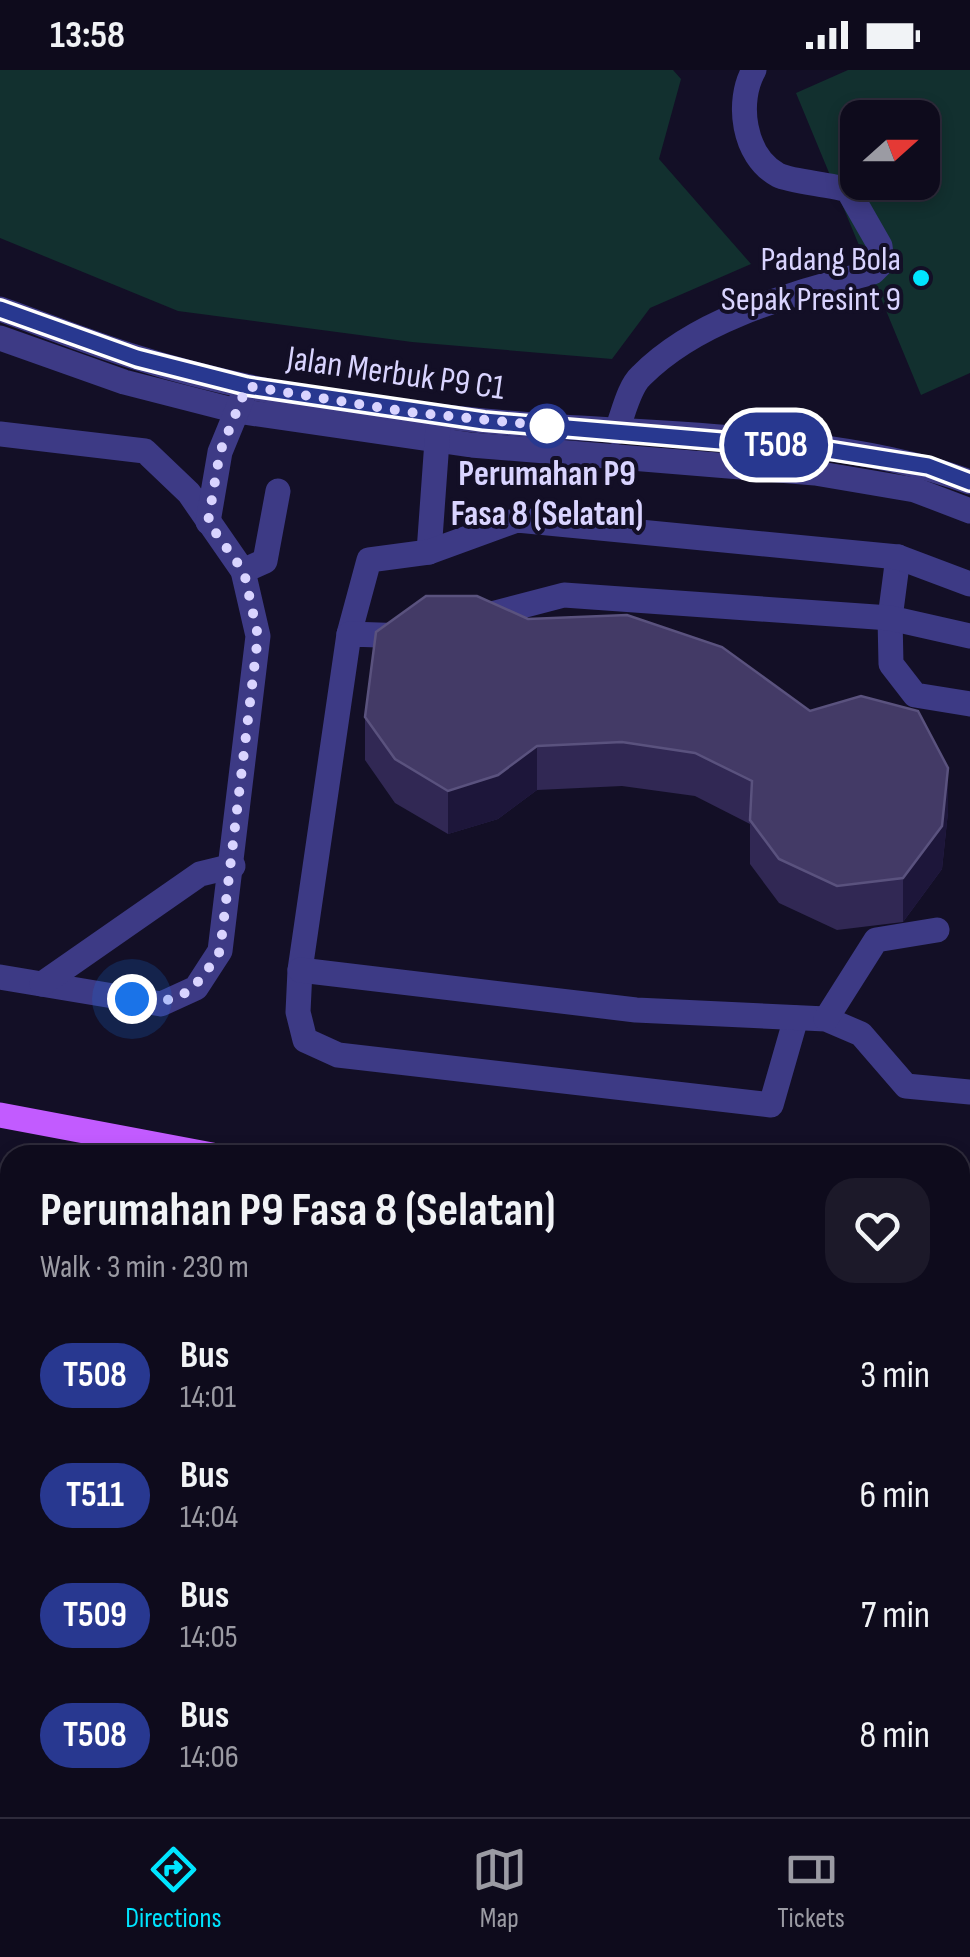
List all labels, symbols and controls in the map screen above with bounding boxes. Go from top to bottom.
text: 13:58 [50,13,125,58]
north arrow [840,100,940,200]
map controls [840,100,940,200]
place label: Padang Bola Sepak Presint 9 [721,238,901,321]
marker: Padang Bola Sepak Presint 9 [910,267,932,289]
street label: Jalan Merbuk P9 C1 [283,337,507,410]
marker: Perumahan P9 Fasa 8 (Selatan) [526,405,568,447]
line badge: T508 [706,412,846,478]
text: T508 [744,424,808,467]
place label: Perumahan P9 Fasa 8 (Selatan) [451,453,643,536]
your location [107,974,157,1024]
button: heart [825,1178,930,1283]
text: Perumahan P9 Fasa 8 (Selatan) [40,1182,556,1239]
text: Walk · 3 min · 230 m [40,1248,249,1287]
text: Bus [180,1333,229,1378]
text: 3 min [860,1353,930,1398]
text: T508 [63,1354,127,1397]
text: 14:01 [180,1378,236,1417]
text: Bus [180,1453,229,1498]
text: 6 min [860,1473,930,1518]
text: T511 [66,1474,124,1517]
text: 14:04 [180,1498,238,1537]
text: Bus [180,1573,229,1618]
text: 7 min [861,1593,930,1638]
text: T509 [63,1594,127,1637]
text: 14:05 [180,1618,238,1657]
text: Bus [180,1693,229,1738]
text: 8 min [860,1713,930,1758]
text: T508 [63,1714,127,1757]
text: 14:06 [180,1738,239,1777]
tab: Directions [125,1842,221,1935]
tab: Map [472,1842,527,1935]
tab: Tickets [777,1842,845,1935]

